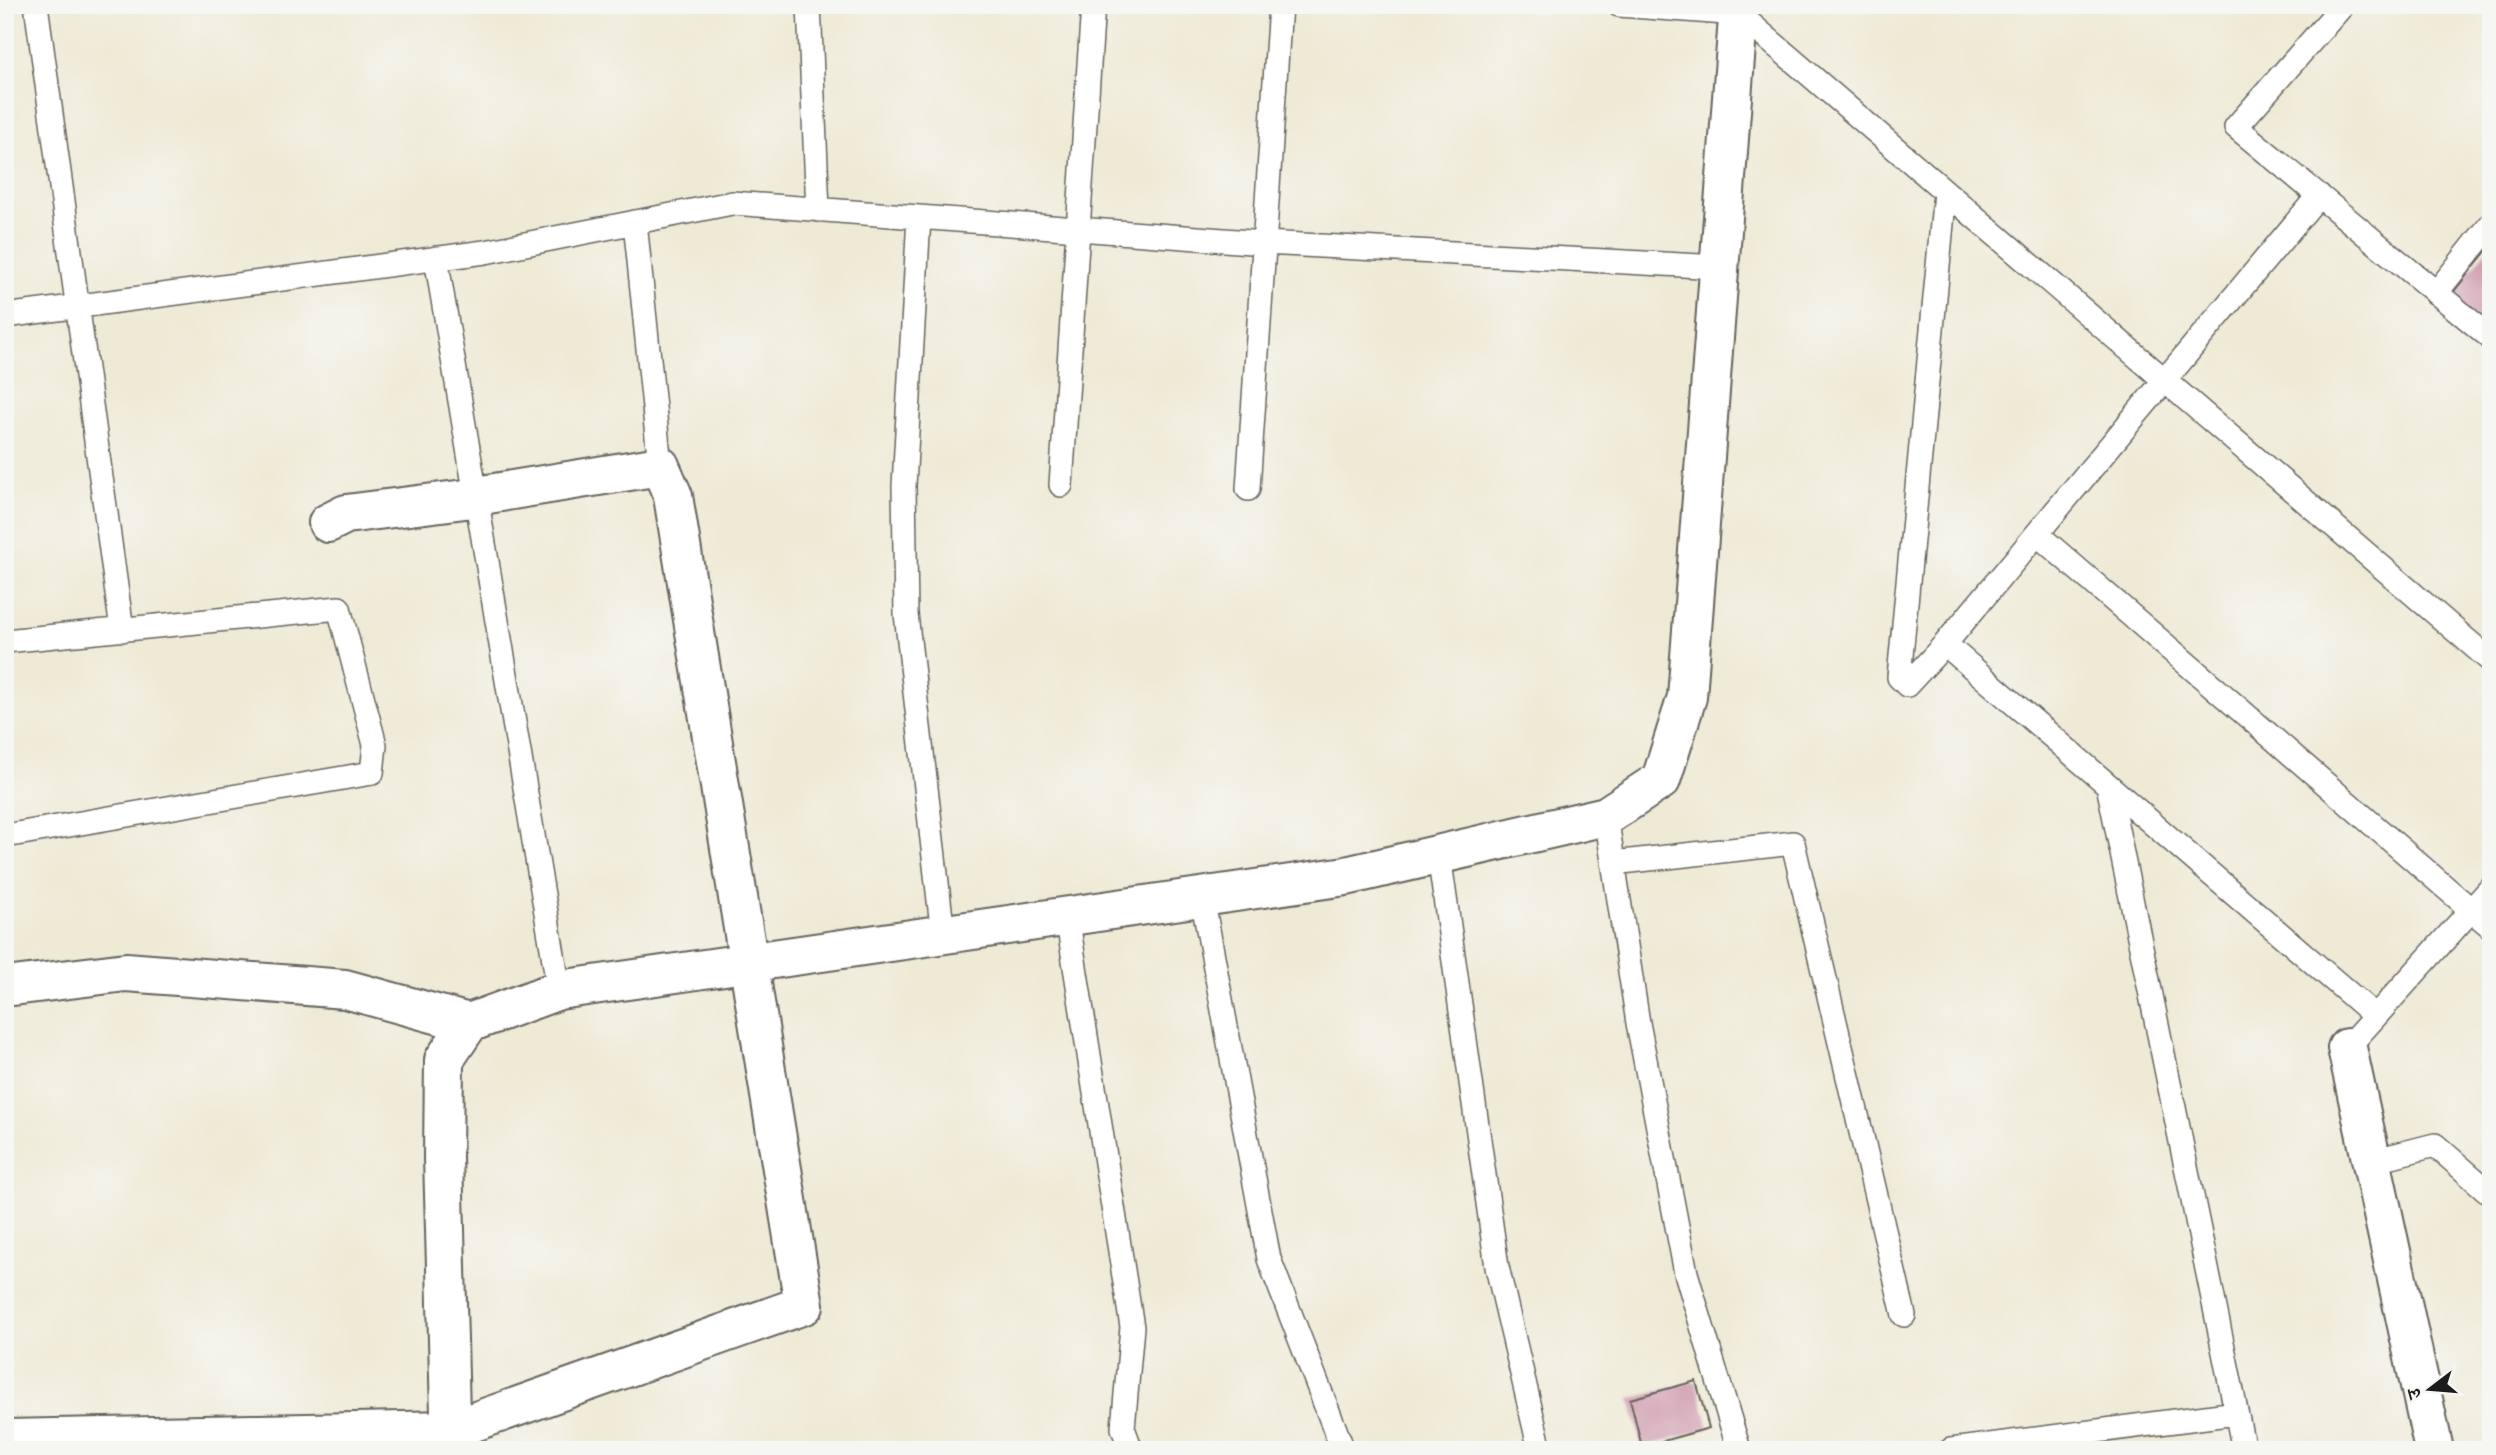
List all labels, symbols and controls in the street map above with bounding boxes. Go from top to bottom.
north arrow [2394,1354,2464,1424]
text: उ [2401,1384,2428,1403]

